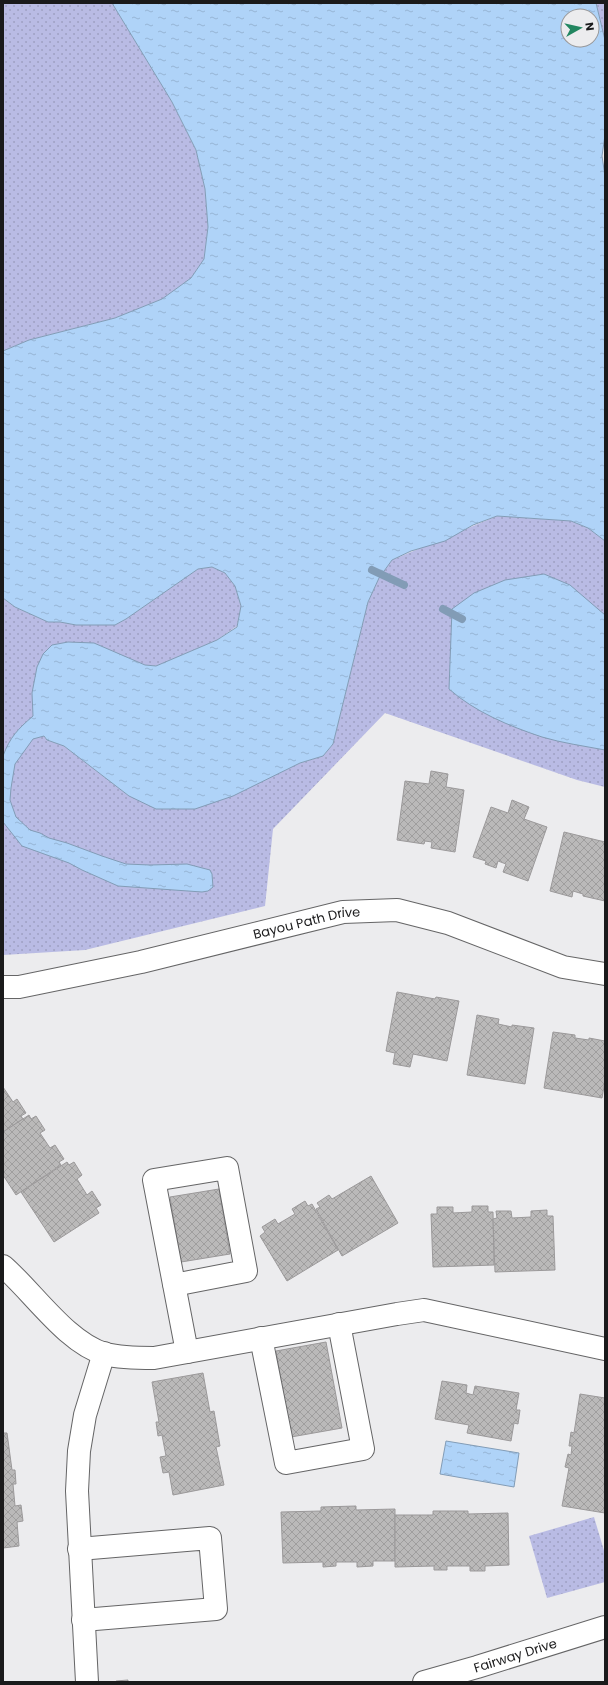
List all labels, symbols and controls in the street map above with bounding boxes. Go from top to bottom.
north arrow [560,8,600,48]
text: N [581,21,598,32]
street label: Bayou Path Drive [251,902,361,944]
street label: Fairway Drive [471,1634,559,1678]

